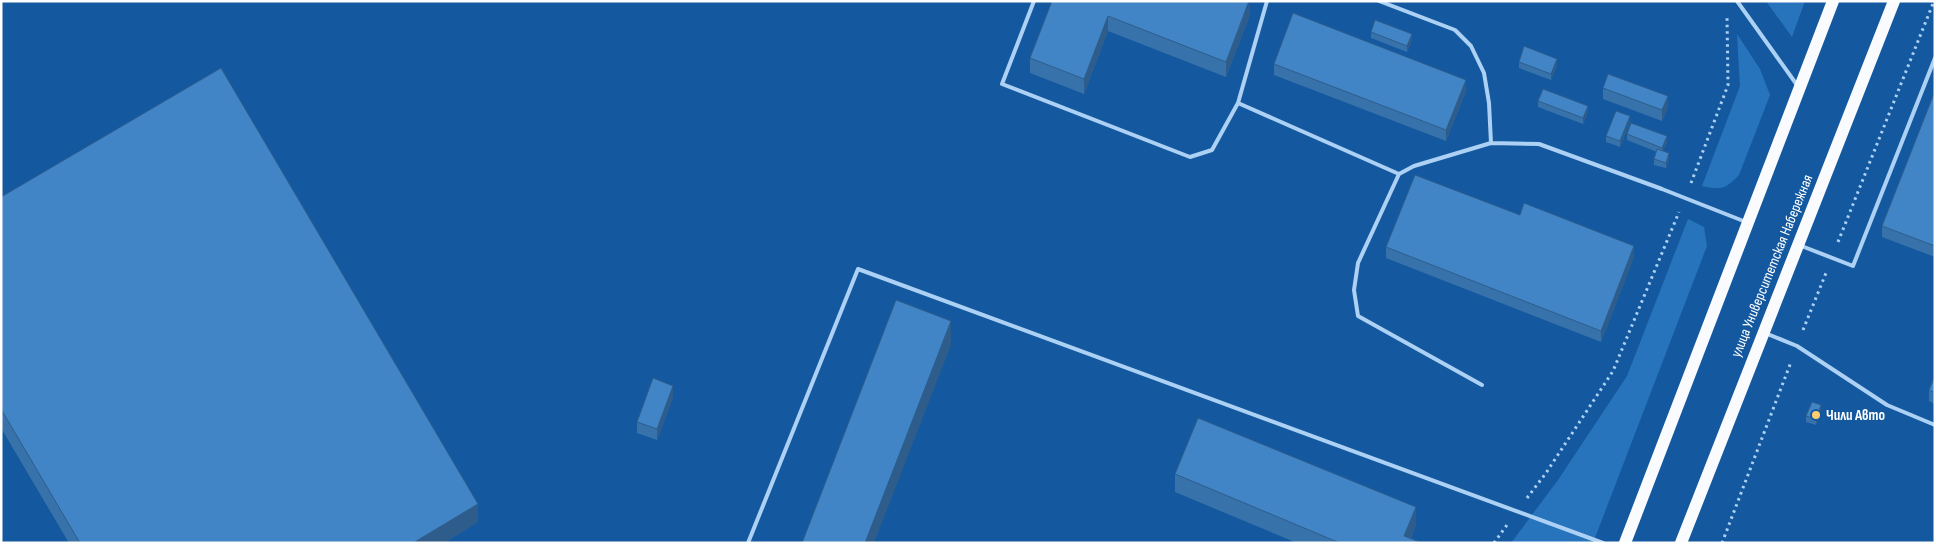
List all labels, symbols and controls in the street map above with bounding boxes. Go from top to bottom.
street label: улица Университетская Набережная [1727,172,1817,360]
place label: Чили Авто [1826,406,1885,425]
marker: Чили Авто [1810,409,1822,421]

